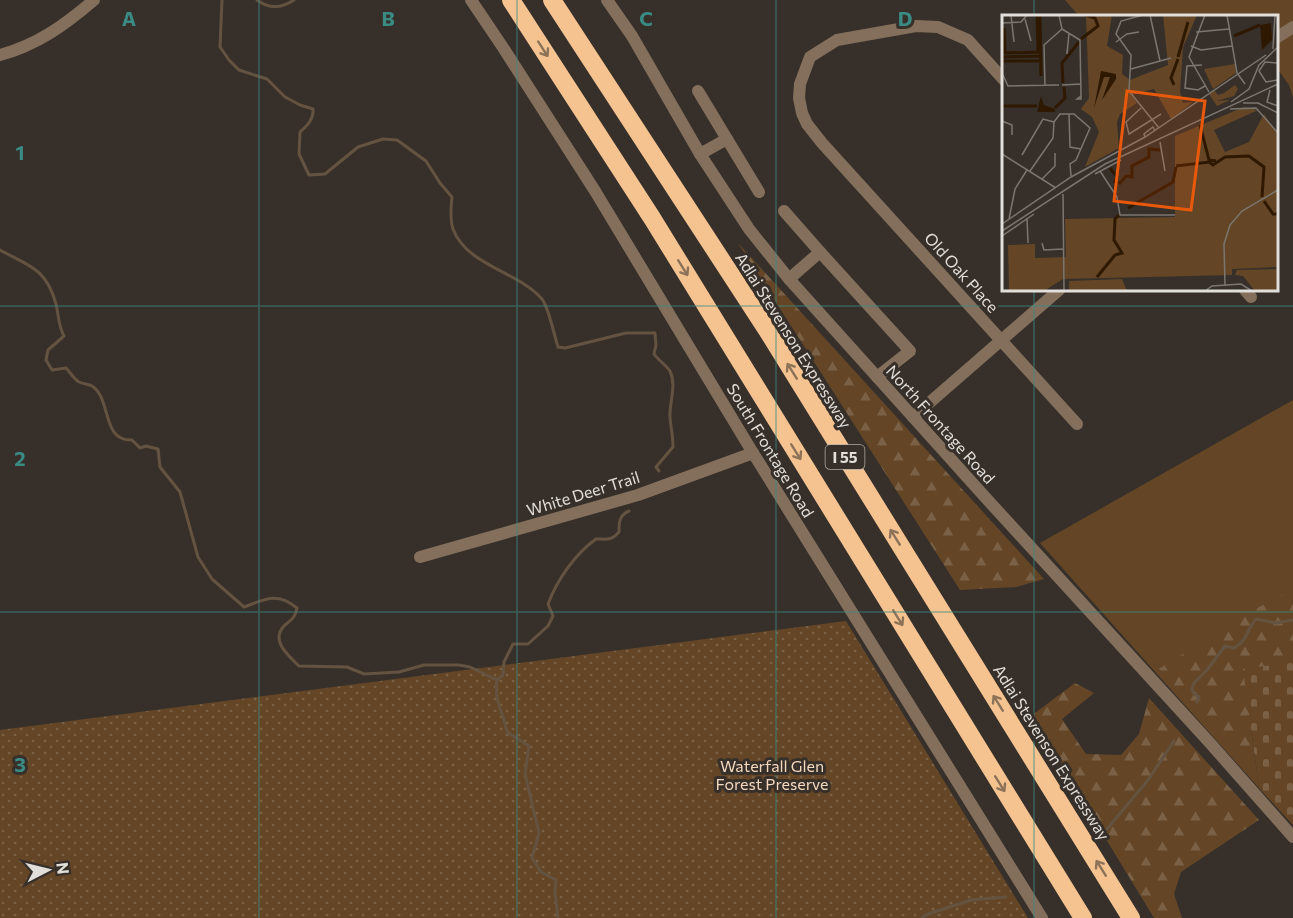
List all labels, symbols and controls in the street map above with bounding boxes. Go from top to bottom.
text: A [122,6,136,30]
text: B [381,6,395,30]
text: C [639,6,653,30]
text: D [898,6,912,30]
inset map [1002,15,1278,291]
one-way arrow [537,40,549,57]
text: 1 [15,140,25,164]
street label: Old Oak Place [921,228,1003,316]
street label: Adlai Stevenson Expressway [732,249,856,431]
one-way arrow [677,259,690,276]
street label: North Frontage Road [883,361,999,487]
one-way arrow [786,363,798,380]
street label: South Frontage Road [724,380,818,520]
one-way arrow [791,443,803,460]
road number: I 55 [826,445,864,469]
text: 2 [14,446,26,470]
street label: White Deer Trail [524,467,642,519]
one-way arrow [889,529,901,546]
one-way arrow [893,609,905,626]
street label: Adlai Stevenson Expressway [990,661,1114,843]
one-way arrow [991,695,1003,712]
text: 3 [14,752,26,776]
park label: Waterfall Glen Forest Preserve [716,756,828,793]
one-way arrow [995,775,1007,792]
north arrow [18,840,78,900]
one-way arrow [1094,860,1106,877]
text: N [53,861,74,875]

